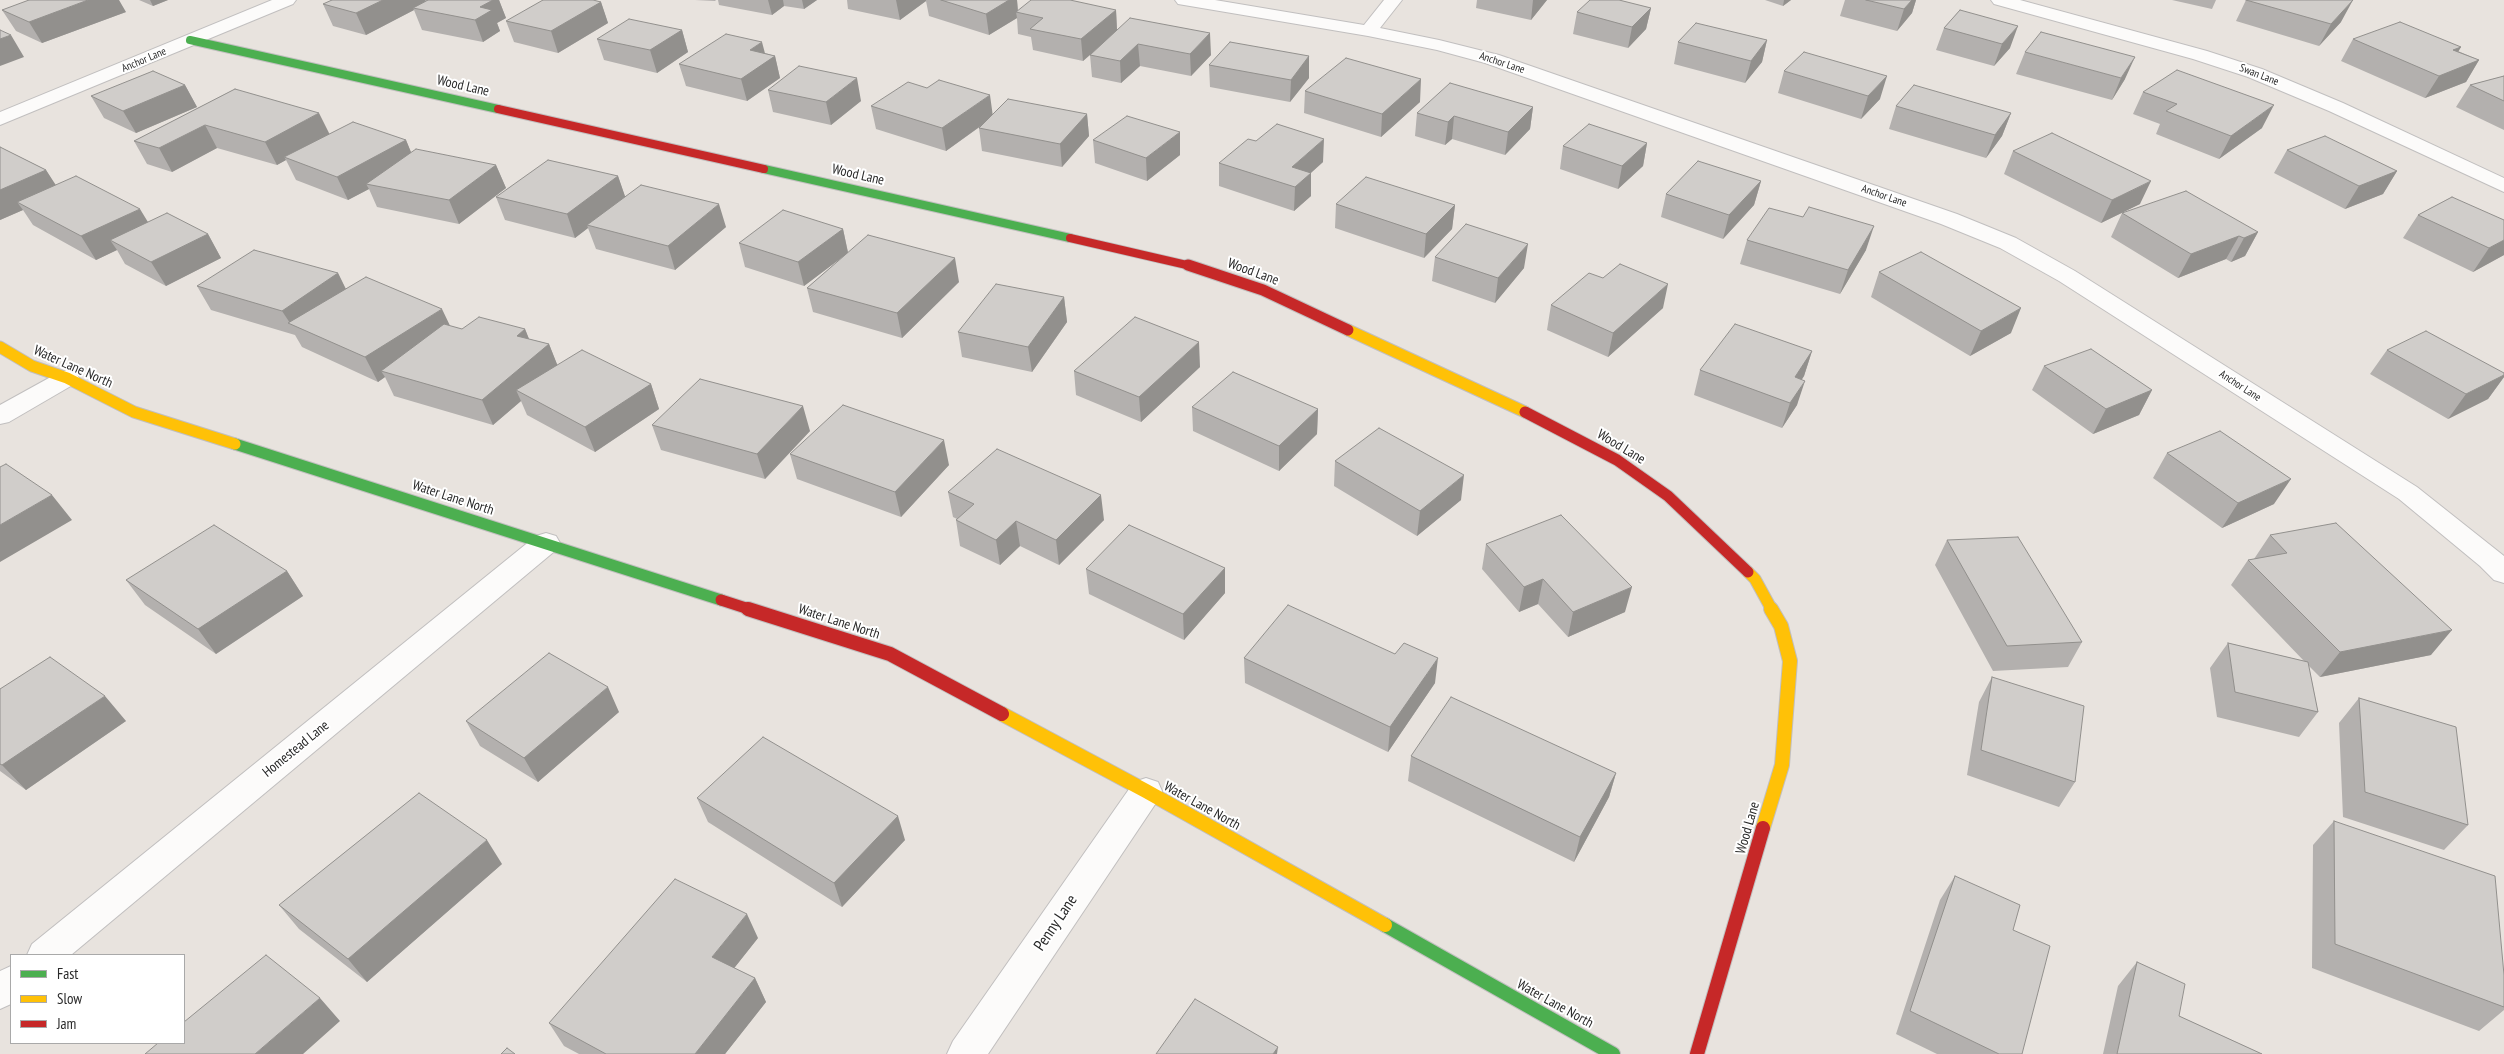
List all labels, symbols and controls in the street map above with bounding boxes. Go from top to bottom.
street label: Anchor Lane [120,45,168,75]
street label: Anchor Lane [1478,49,1526,77]
street label: Swan Lane [2238,62,2280,88]
street label: Wood Lane [435,72,491,100]
street label: Wood Lane [830,161,886,189]
street label: Anchor Lane [1860,182,1908,210]
street label: Wood Lane [1225,255,1281,289]
street label: Water Lane North [31,342,115,392]
street label: Anchor Lane [2217,368,2263,404]
street label: Wood Lane [1594,426,1648,468]
street label: Water Lane North [410,477,496,519]
street label: Water Lane North [796,601,882,643]
street label: Homestead Lane [259,717,333,781]
street label: Water Lane North [1161,778,1243,834]
street label: Wood Lane [1733,800,1763,856]
street label: Penny Lane [1030,891,1082,955]
legend [10,954,185,1044]
text: Fast [57,964,78,983]
street label: Water Lane North [1514,976,1596,1032]
text: Slow [57,989,82,1008]
text: Jam [57,1014,76,1033]

